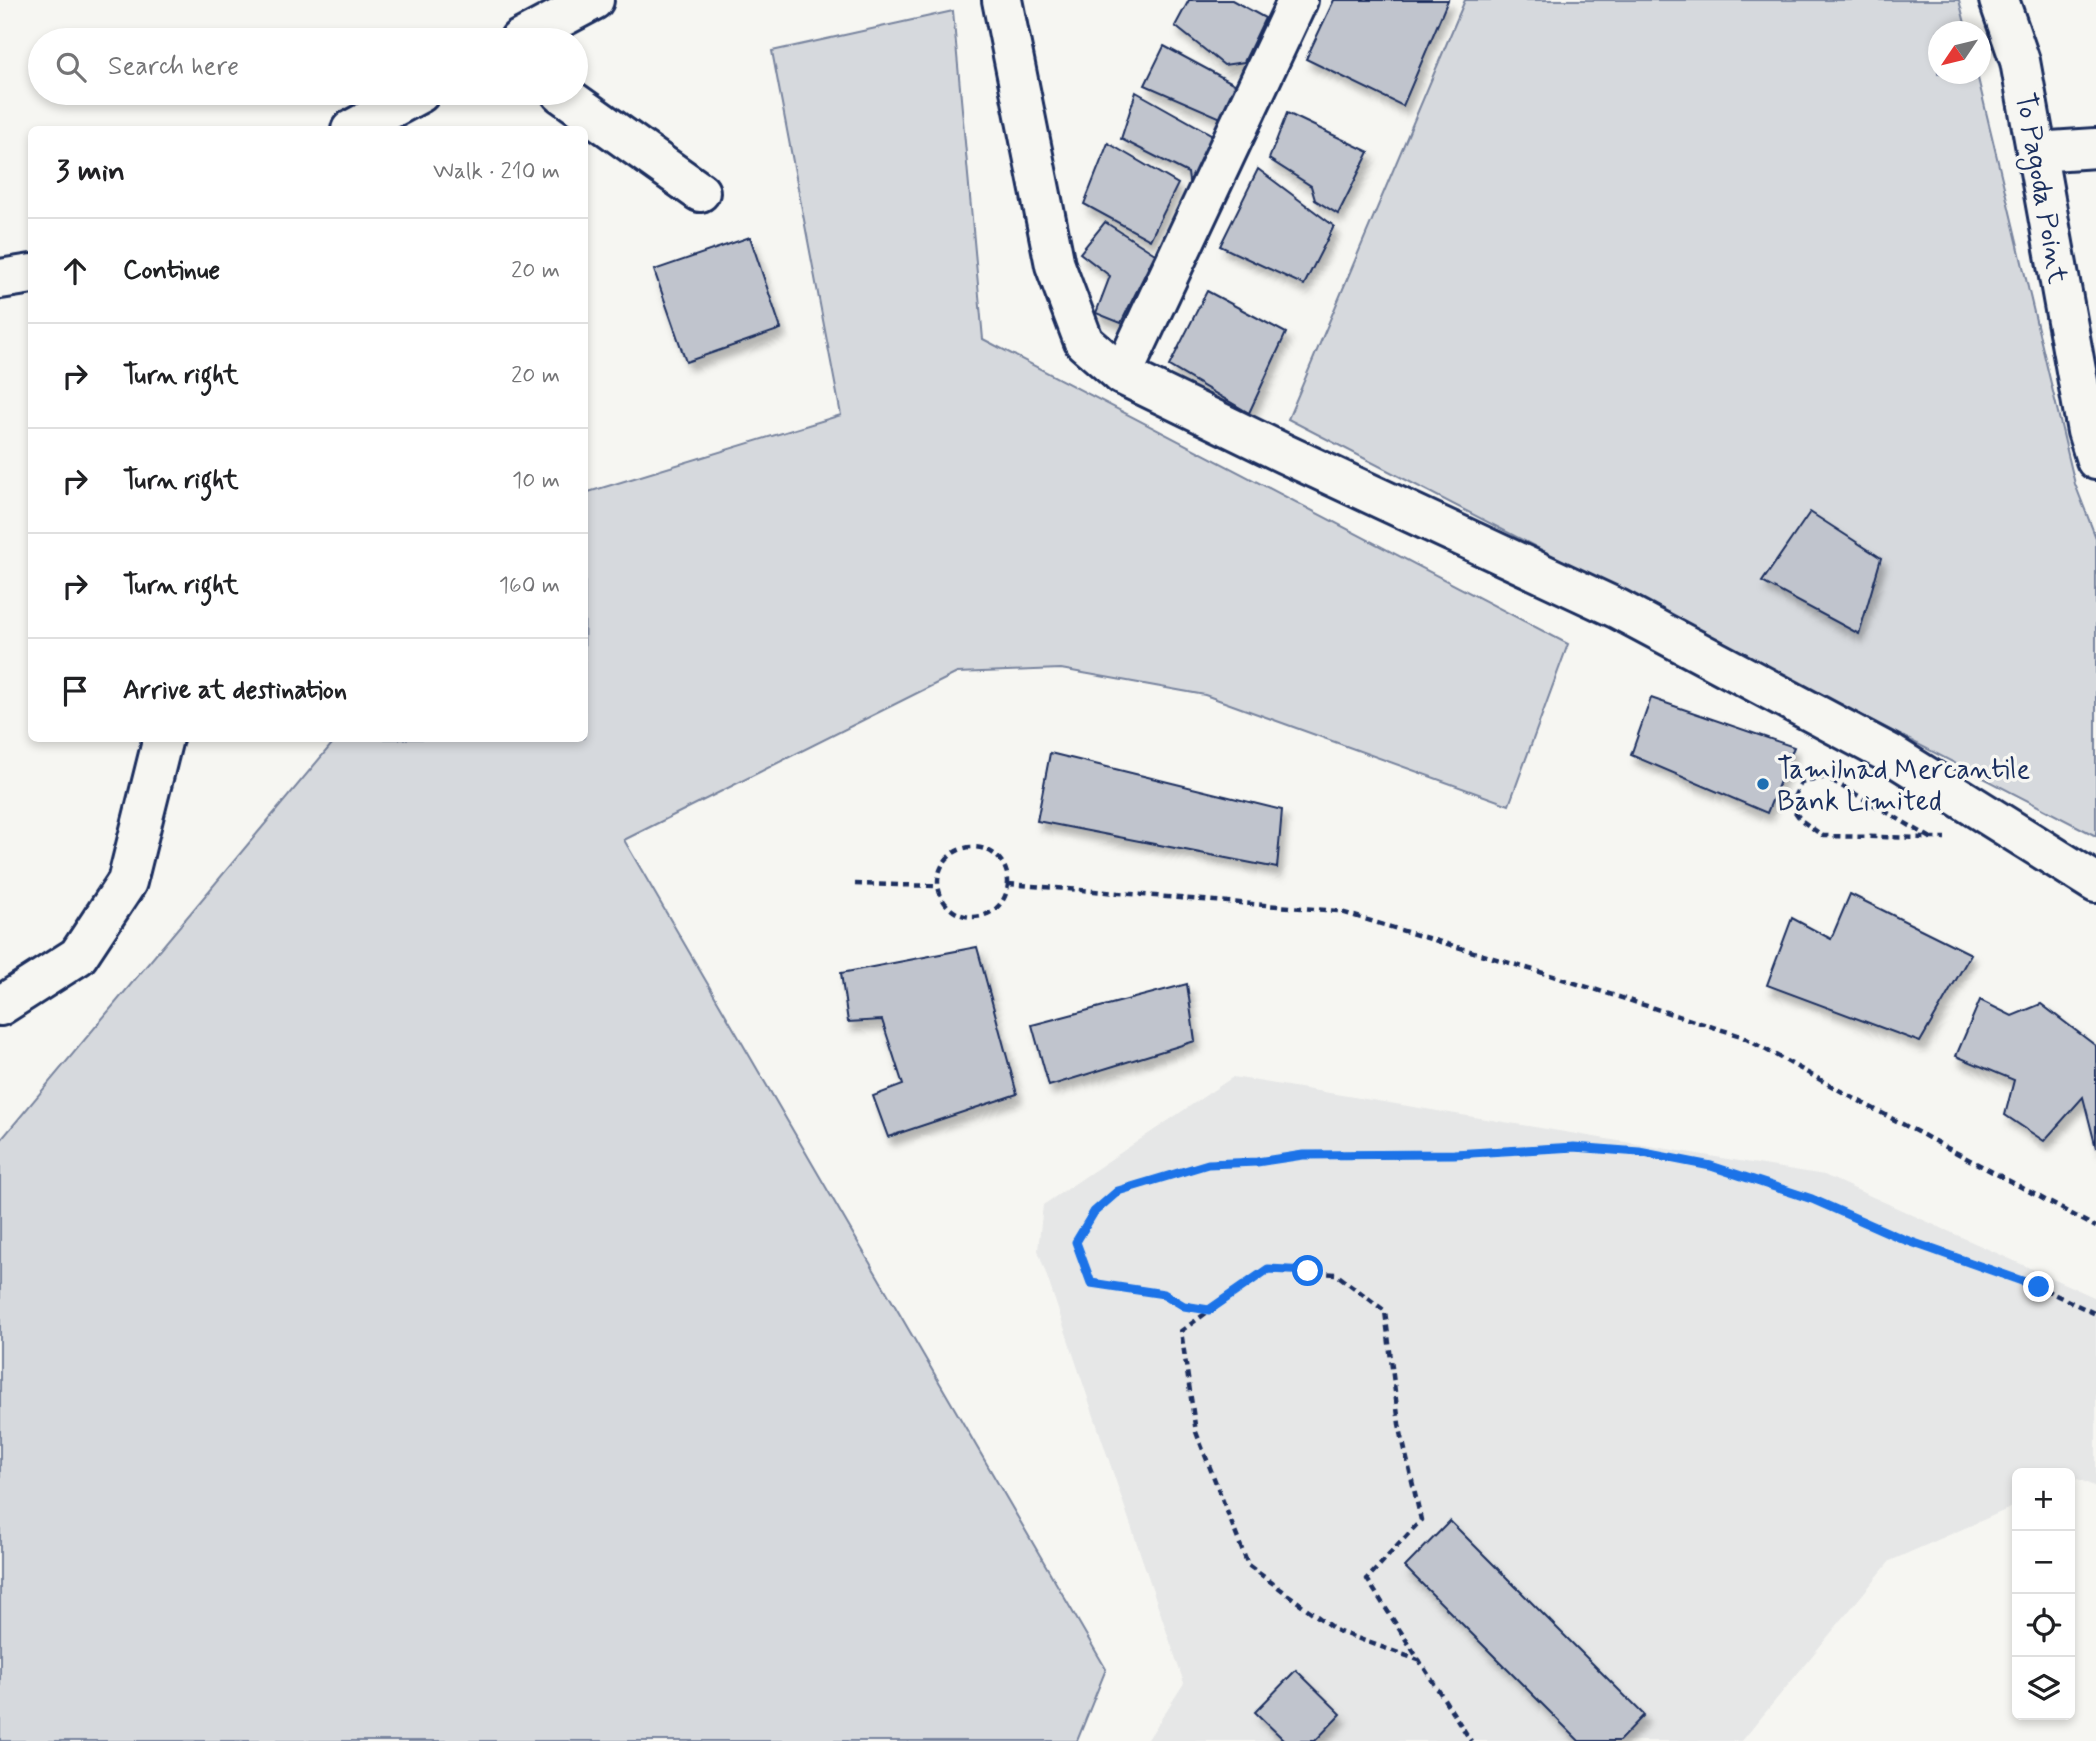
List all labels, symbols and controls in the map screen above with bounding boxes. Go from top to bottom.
north arrow [1928,21,1991,84]
search box [28,28,588,105]
icon: search [52,48,90,86]
text: Search here [108,50,239,84]
street label: To Pagoda Point [2004,90,2076,288]
text: 3 min [56,152,125,191]
text: Walk · 210 m [433,157,560,187]
icon: ahead [56,252,94,290]
text: Continue [123,254,220,288]
text: 20 m [511,256,560,286]
icon: right [56,357,94,395]
text: Turn right [123,359,239,393]
text: 20 m [511,361,560,391]
icon: right [56,462,94,500]
text: Turn right [123,464,239,498]
text: 10 m [512,466,560,496]
icon: right [56,567,94,605]
text: Turn right [123,569,239,603]
text: 160 m [499,571,560,601]
icon: arrive [56,672,94,710]
text: Arrive at destination [123,674,347,708]
place label: Tamilnad Mercantile Bank Limited [1777,752,2030,821]
marker: Tamilnad Mercantile Bank Limited [1755,776,1771,792]
route start [1292,1255,1323,1286]
route end [2023,1271,2054,1302]
map controls [2012,1468,2075,1720]
button: + [2012,1468,2075,1531]
button: − [2012,1531,2075,1594]
button: locate [2012,1594,2075,1657]
button: layers [2012,1657,2075,1720]

